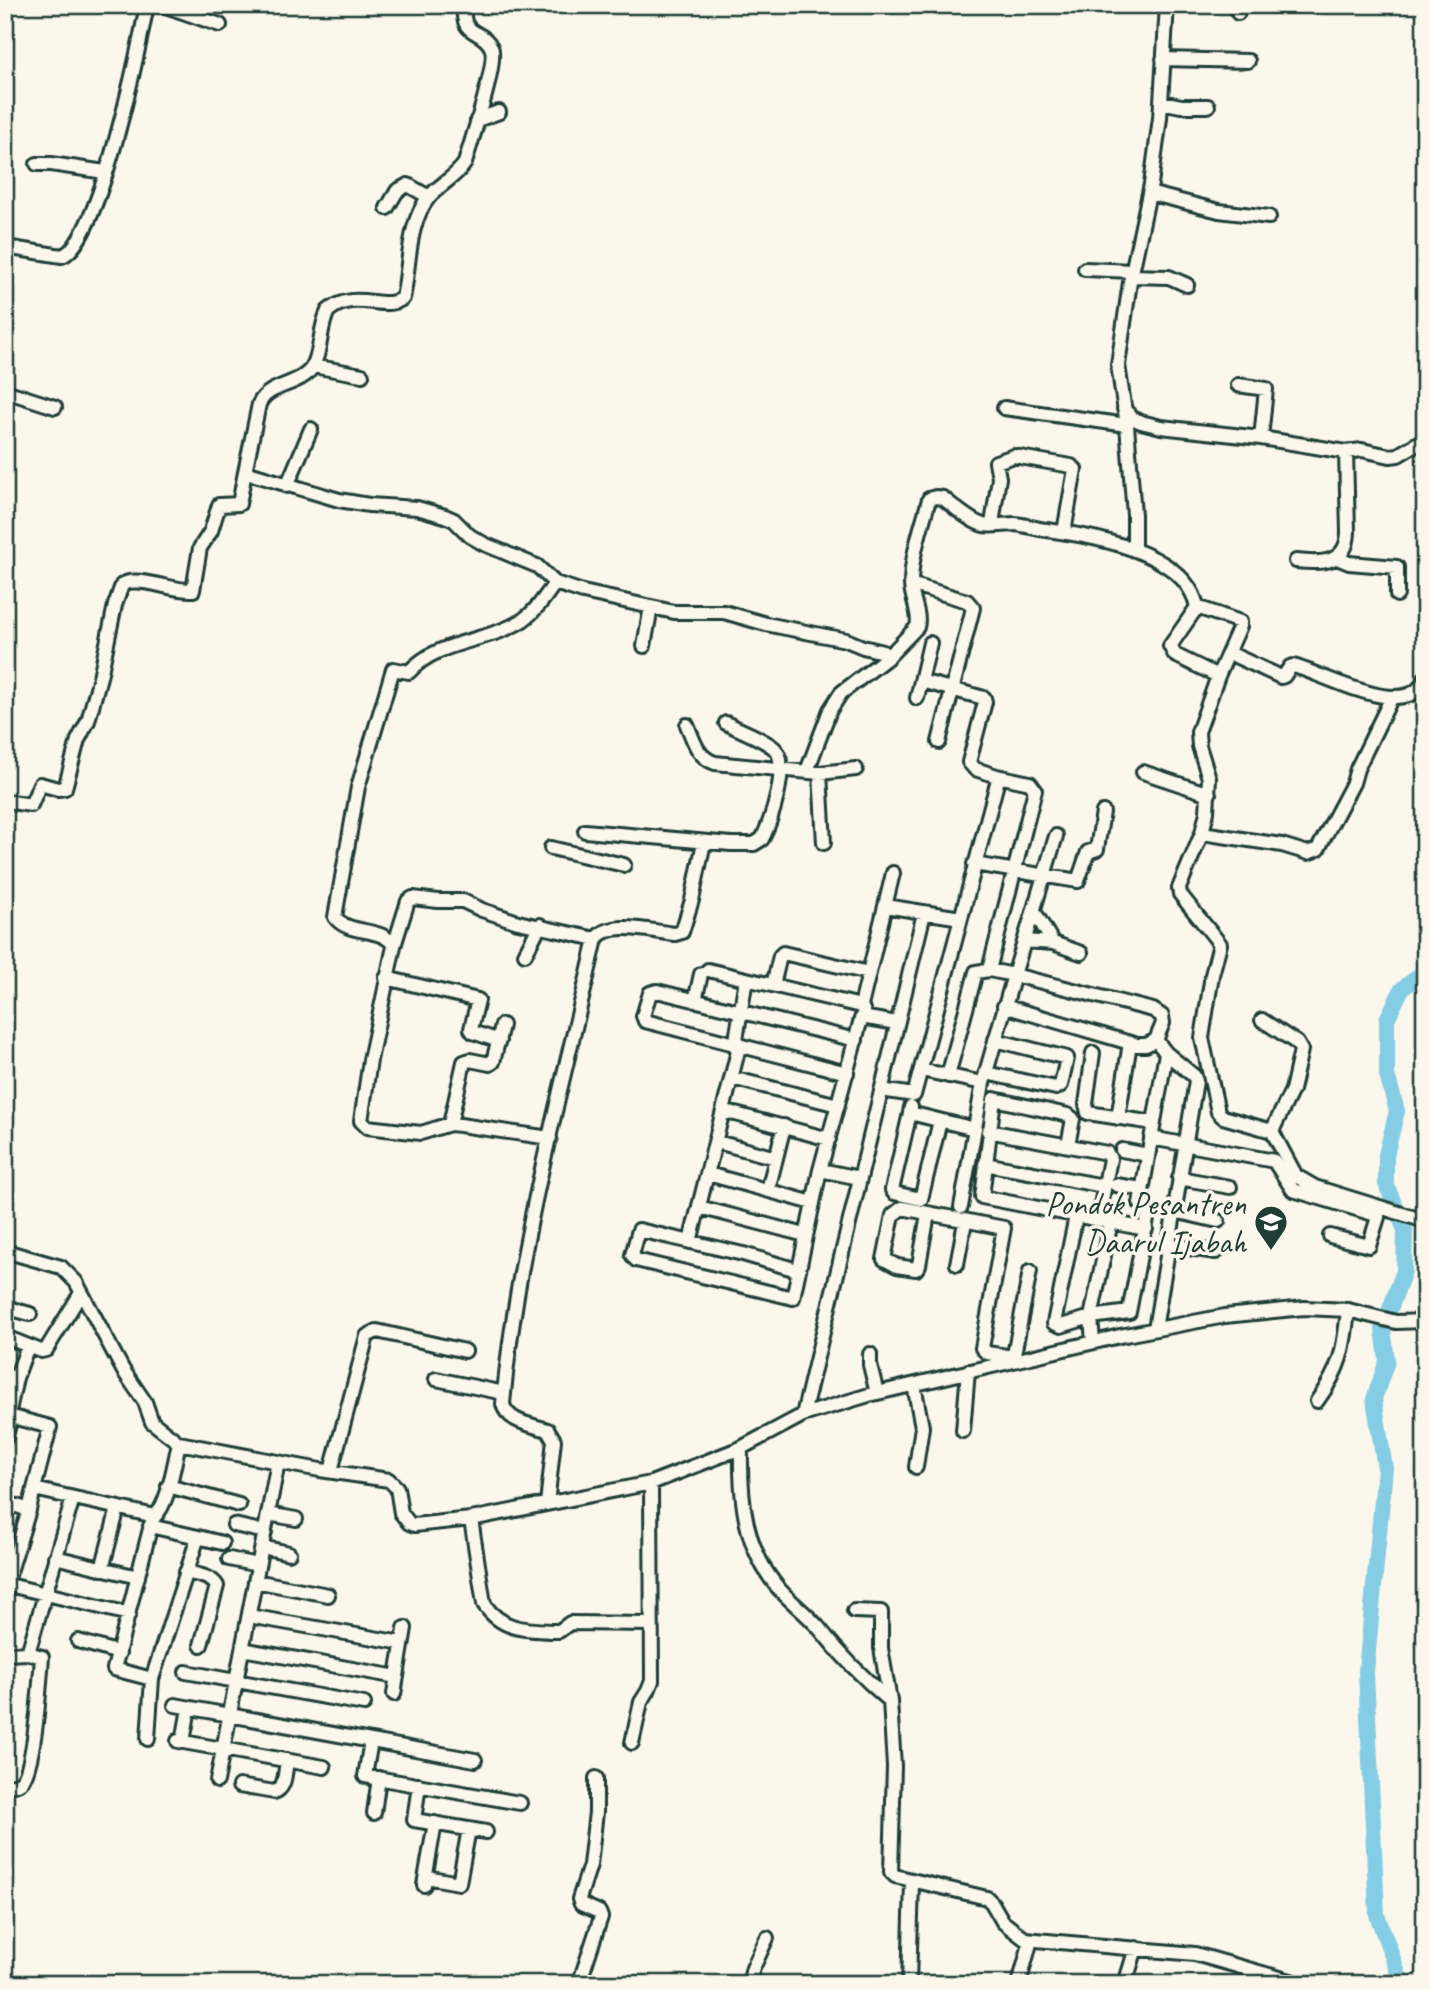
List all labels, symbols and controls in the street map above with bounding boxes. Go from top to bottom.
place label: Pondok Pesantren Daarul Ijabah [1046,1183,1248,1263]
school or university icon: Pondok Pesantren Daarul Ijabah [1252,1203,1290,1252]

